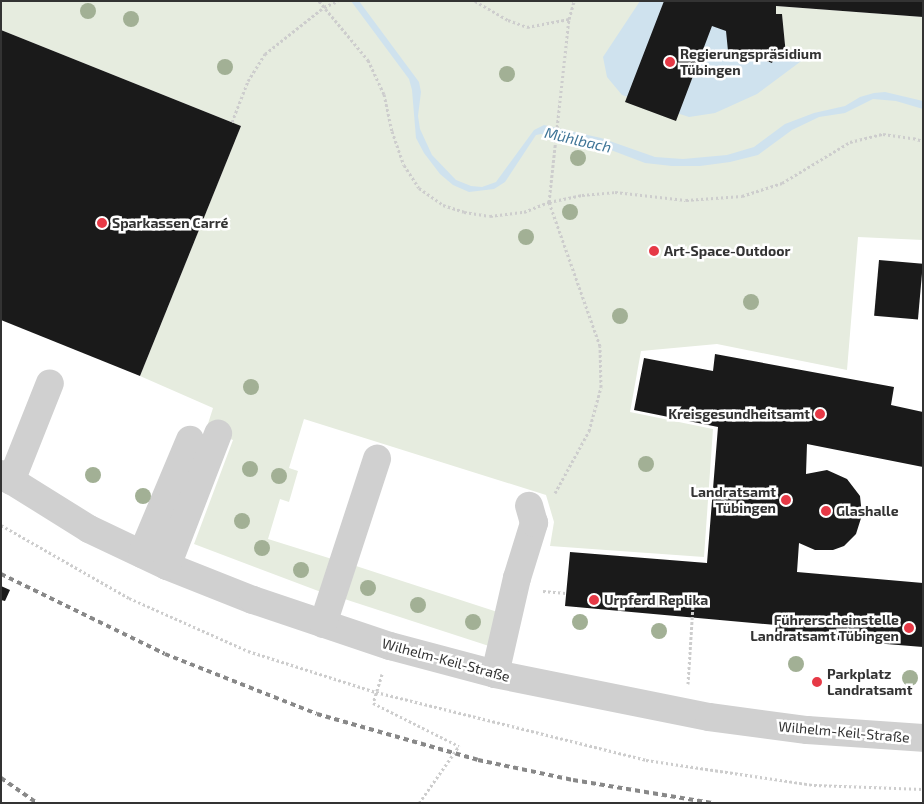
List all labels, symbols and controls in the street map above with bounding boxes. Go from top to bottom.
place label: Regierungspräsidium Tübingen [680,46,822,78]
marker: Regierungspräsidium Tübingen [664,56,676,68]
water label: Mühlbach [543,124,613,156]
place label: Sparkassen Carré [112,215,229,231]
marker: Sparkassen Carré [96,217,108,229]
place label: Art-Space-Outdoor [664,243,790,259]
marker: Art-Space-Outdoor [648,245,660,257]
place label: Kreisgesundheitsamt [668,406,810,422]
marker: Kreisgesundheitsamt [814,408,826,420]
place label: Landratsamt Tübingen [691,484,776,516]
marker: Landratsamt Tübingen [780,494,792,506]
place label: Glashalle [836,503,899,519]
marker: Glashalle [820,505,832,517]
place label: Urpferd Replika [604,592,708,608]
marker: Urpferd Replika [588,594,600,606]
place label: Führerscheinstelle Landratsamt Tübingen [750,612,899,644]
marker: Führerscheinstelle Landratsamt Tübingen [903,622,915,634]
street label: Wilhelm-Keil-Straße [380,635,512,685]
place label: Parkplatz Landratsamt [827,666,912,699]
marker: Parkplatz Landratsamt [811,676,823,688]
street label: Wilhelm-Keil-Straße [778,718,910,746]

